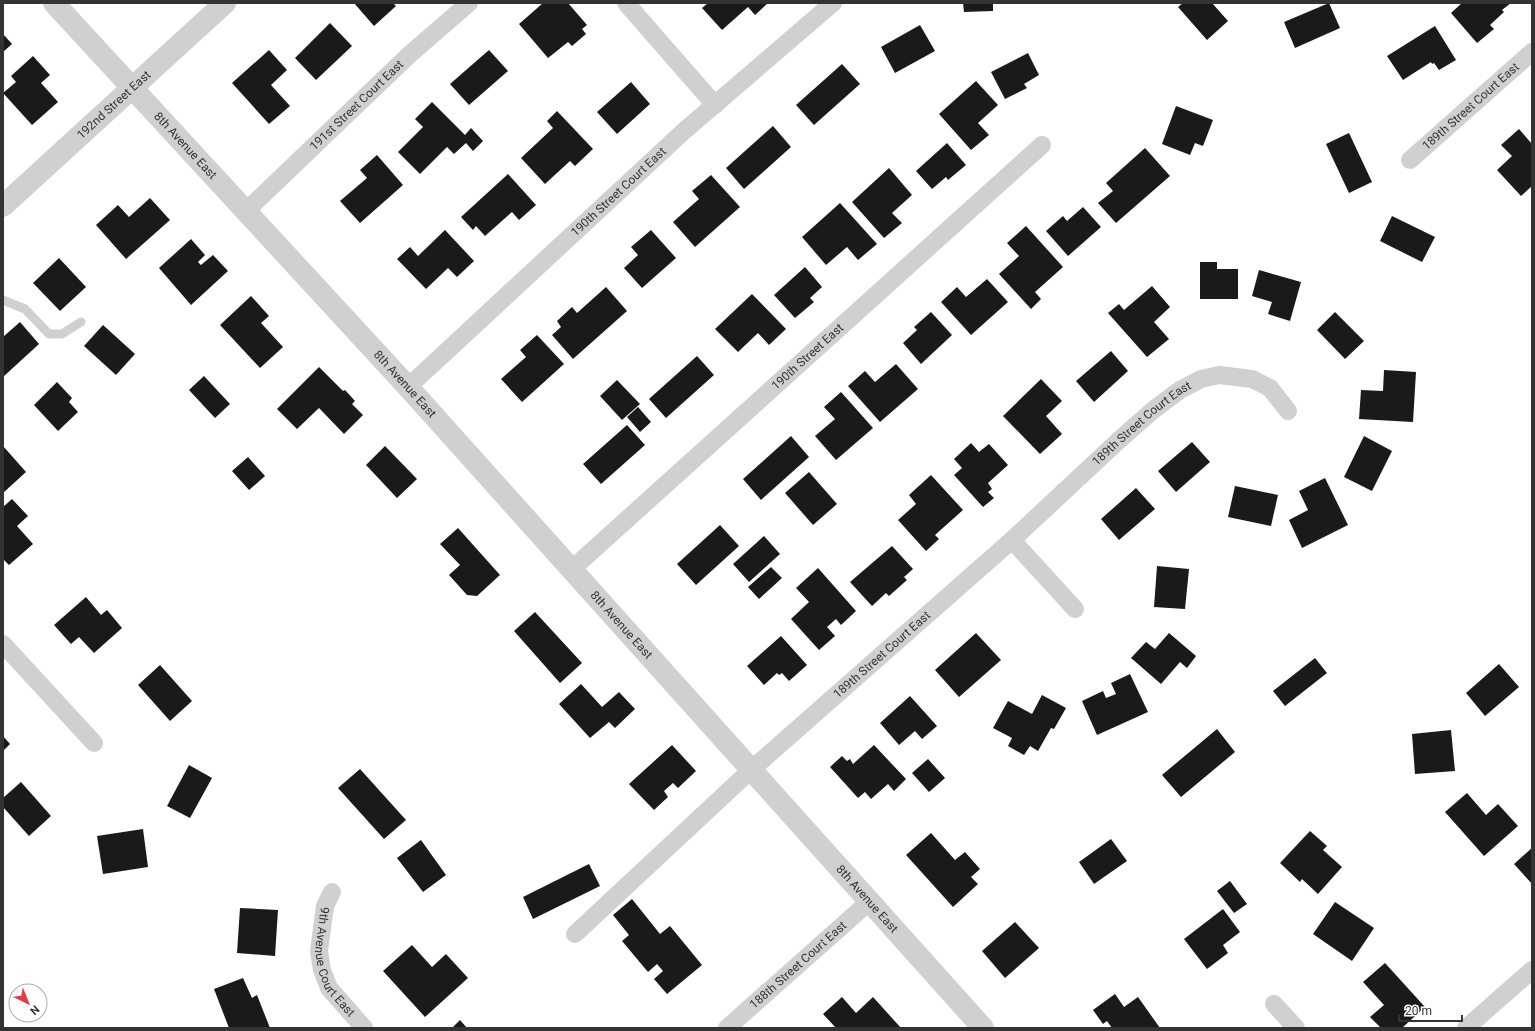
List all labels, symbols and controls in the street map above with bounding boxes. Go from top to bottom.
street label: 191st Street Court East [307,57,406,153]
street label: 189th Street Court East [1419,60,1522,153]
street label: 192nd Street East [74,68,153,142]
street label: 8th Avenue East [151,109,220,182]
street label: 190th Street Court East [568,144,669,239]
street label: 190th Street East [769,321,846,393]
street label: 8th Avenue East [371,347,439,421]
street label: 189th Street Court East [1089,378,1193,469]
street label: 8th Avenue East [588,588,655,662]
street label: 189th Street Court East [830,608,933,701]
street label: 8th Avenue East [833,862,901,936]
street label: 9th Avenue Court East [312,906,358,1020]
street label: 188th Street Court East [747,918,849,1012]
north arrow [8,983,48,1023]
scale bar [1399,997,1462,1023]
text: N [27,1003,42,1018]
text: 20 m [1405,1004,1432,1018]

